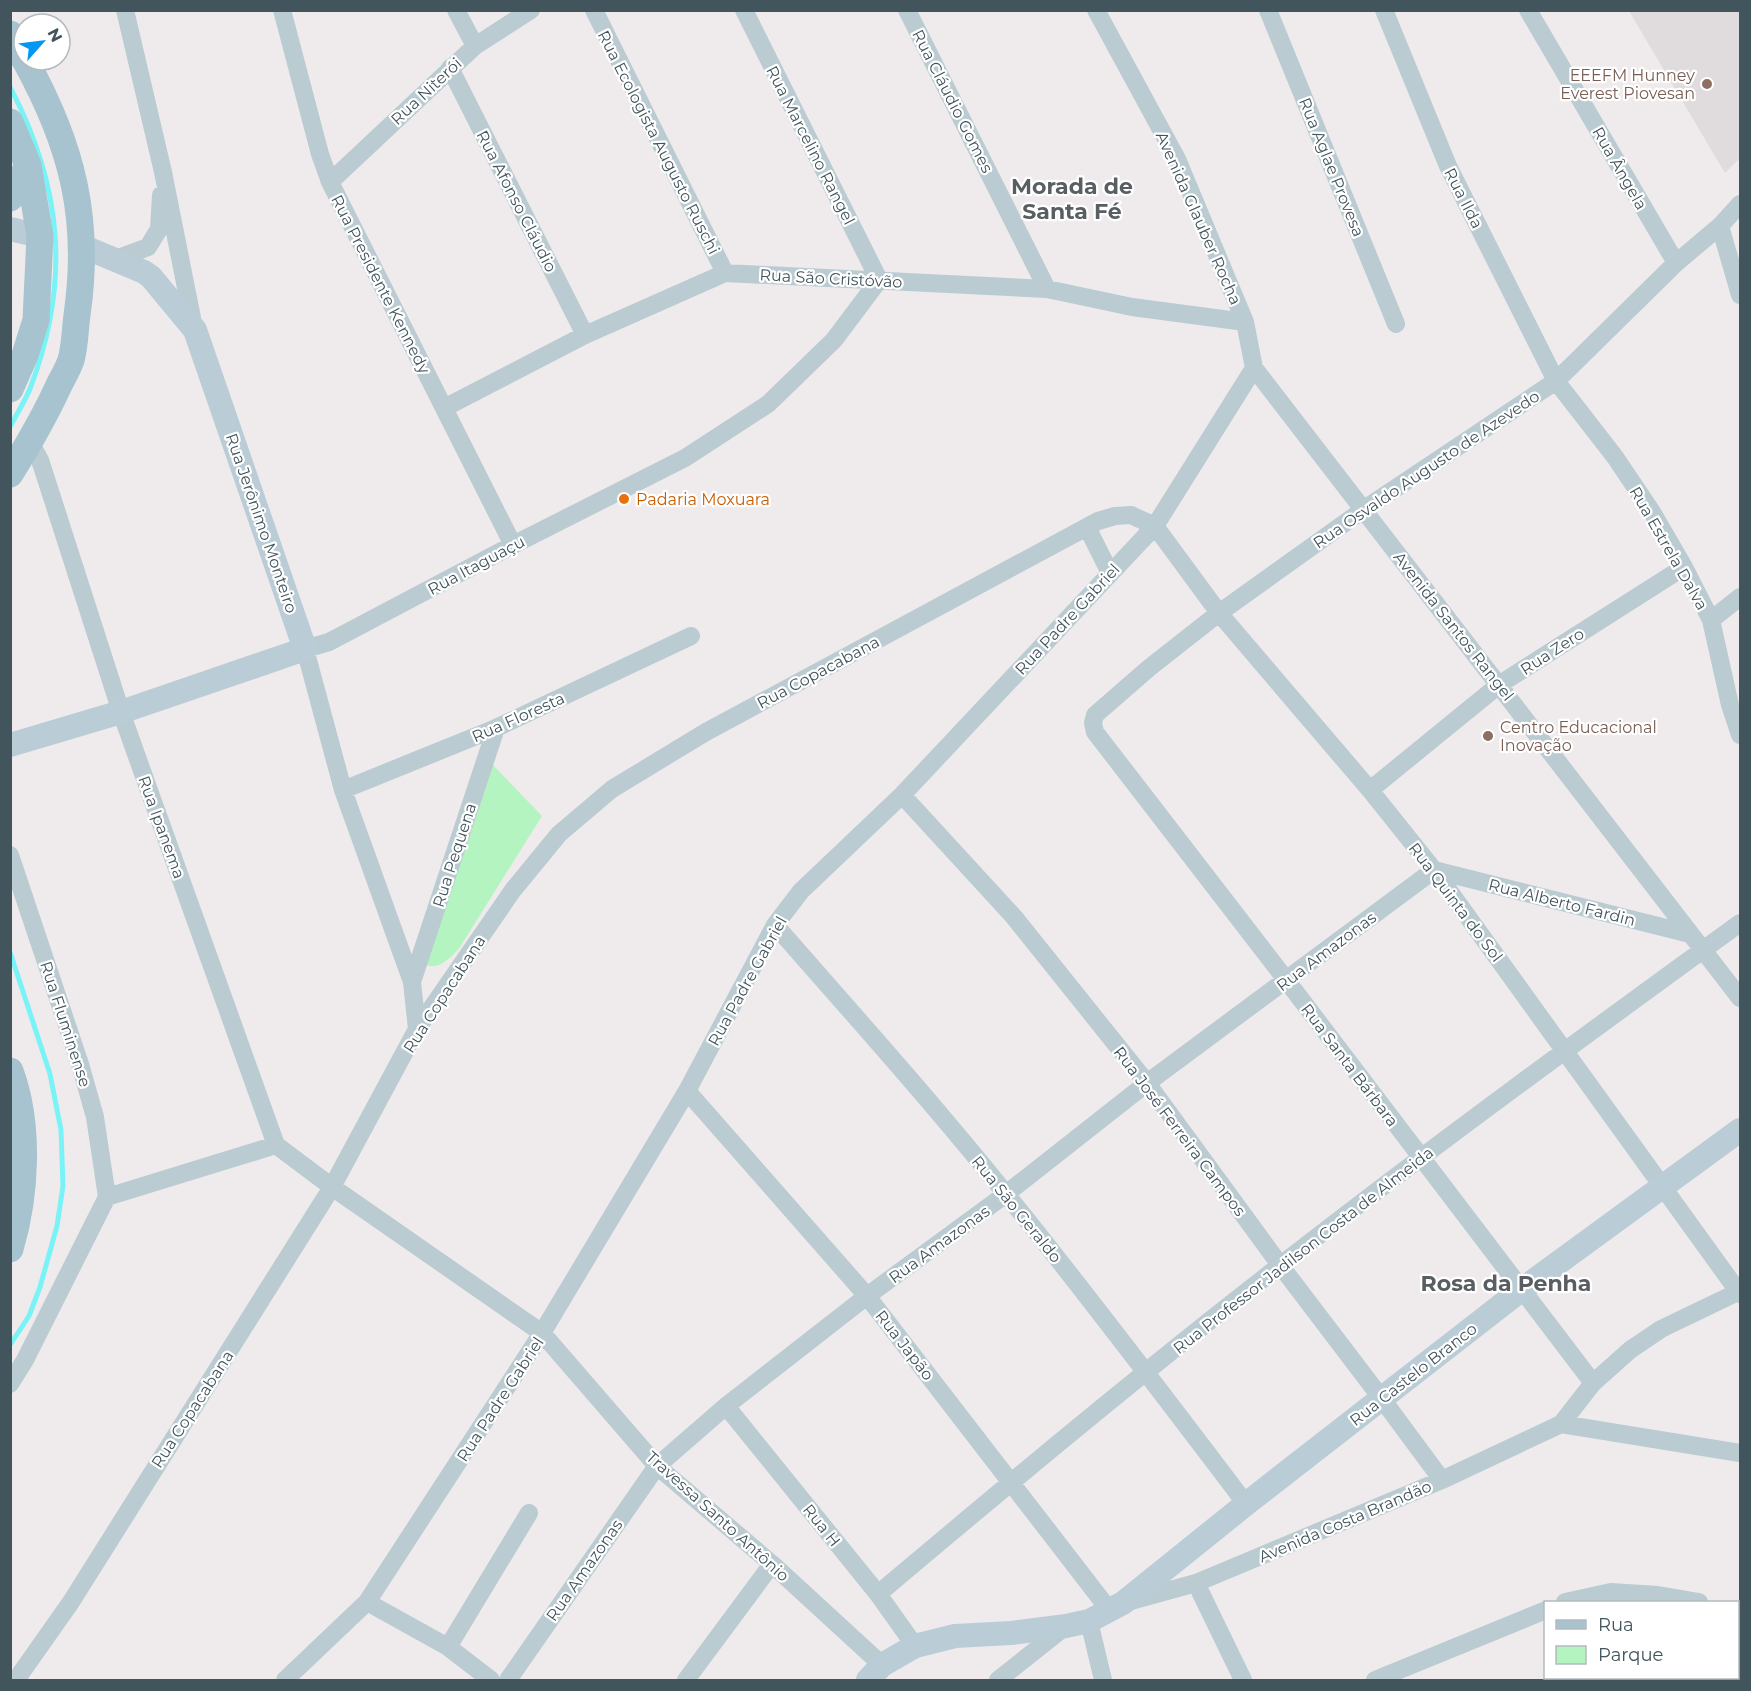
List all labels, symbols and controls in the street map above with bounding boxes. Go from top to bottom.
north arrow [12,12,72,72]
text: N [43,25,66,45]
street label: Rua Ecologista Augusto Ruschi [594,27,723,257]
street label: Rua Cláudio Gomes [908,27,997,176]
street label: Rua Niterói [387,54,466,129]
street label: Rua Marcelino Rangel [762,63,859,228]
place label: EEEFM Hunney Everest Piovesan [1560,66,1695,103]
marker: EEEFM Hunney Everest Piovesan [1700,77,1714,91]
street label: Rua Aglae Provesa [1295,95,1368,240]
street label: Rua Ângela [1588,123,1651,213]
street label: Rua Afonso Cláudio [473,127,561,275]
street label: Avenida Glauber Rocha [1152,129,1245,308]
street label: Rua Ilda [1440,165,1487,232]
district label: Morada de Santa Fé [1011,173,1133,225]
street label: Rua Presidente Kennedy [327,192,434,377]
street label: Rua São Cristóvão [759,265,903,292]
street label: Rua Osvaldo Augusto de Azevedo [1310,386,1543,552]
street label: Rua Jerônimo Monteiro [222,431,301,615]
street label: Rua Estrela Dalva [1625,483,1712,613]
place label: Padaria Moxuara [636,490,770,509]
marker: Padaria Moxuara [617,492,631,506]
street label: Rua Itaguaçu [424,532,528,599]
street label: Avenida Santos Rangel [1390,548,1518,705]
street label: Rua Padre Gabriel [1011,560,1124,679]
street label: Rua Zero [1517,624,1588,679]
street label: Rua Copacabana [754,632,883,713]
street label: Rua Floresta [469,688,568,746]
place label: Centro Educacional Inovação [1500,718,1657,755]
marker: Centro Educacional Inovação [1481,729,1495,743]
street label: Rua Ipanema [134,773,189,881]
street label: Rua Pequena [429,801,480,910]
street label: Rua Quinta do Sol [1405,839,1507,966]
street label: Rua Alberto Fardin [1486,875,1637,930]
street label: Rua Amazonas [1273,908,1380,995]
street label: Rua Padre Gabriel [704,913,791,1049]
street label: Rua Copacabana [399,932,489,1057]
street label: Rua Fluminense [36,959,95,1089]
street label: Rua Santa Bárbara [1297,1000,1402,1131]
street label: Rua José Ferreira Campos [1110,1043,1250,1220]
street label: Rua Professor Jadilson Costa de Almeida [1170,1143,1437,1358]
street label: Rua São Geraldo [968,1152,1065,1267]
street label: Rua Amazonas [885,1201,994,1287]
district label: Rosa da Penha [1421,1270,1591,1297]
street label: Rua Japão [871,1306,938,1384]
street label: Rua Castelo Branco [1346,1319,1481,1430]
street label: Rua Padre Gabriel [453,1333,548,1465]
street label: Rua Copacabana [147,1347,237,1472]
street label: Travessa Santo Antônio [642,1447,793,1586]
street label: Avenida Costa Brandão [1256,1476,1434,1567]
street label: Rua H [799,1500,844,1550]
street label: Rua Amazonas [542,1516,627,1625]
legend [1544,1601,1739,1679]
text: Rua [1598,1614,1634,1636]
text: Parque [1598,1644,1664,1666]

